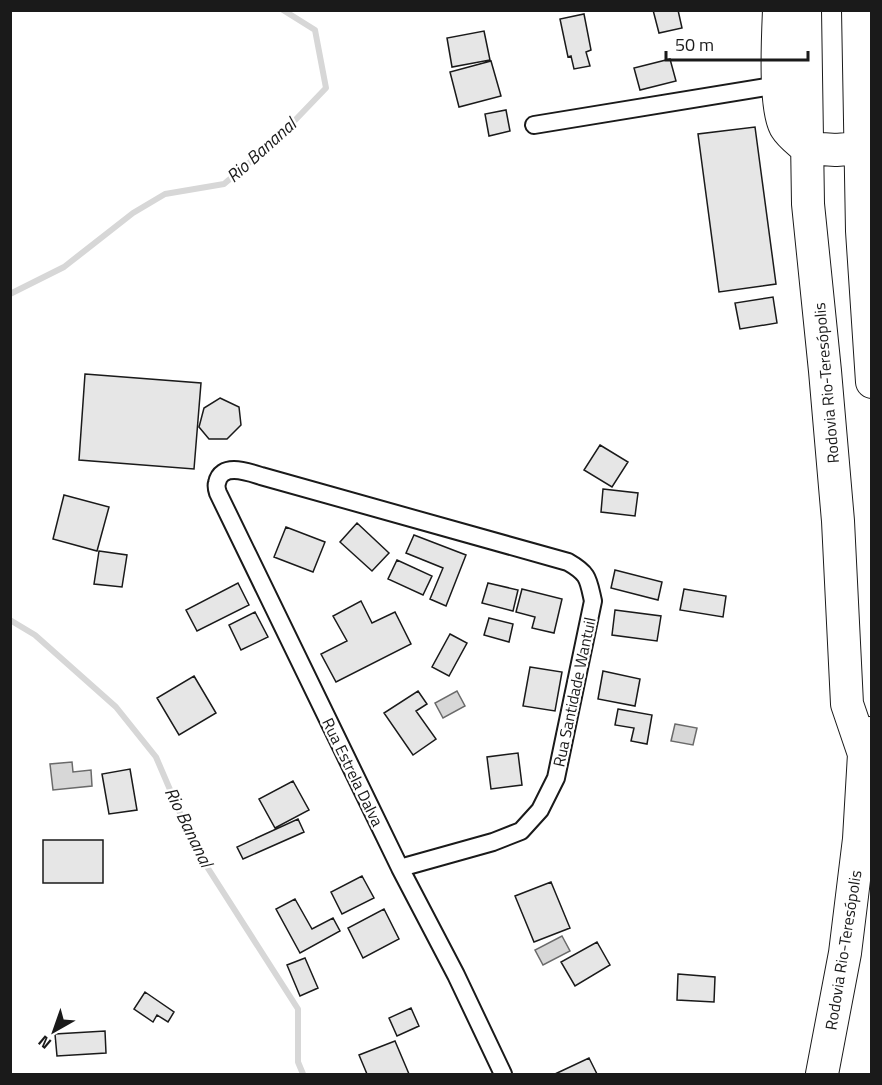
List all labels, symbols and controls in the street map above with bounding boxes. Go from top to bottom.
scale bar [666,24,808,62]
text: 50 m [675,31,714,58]
water label: Rio Bananal [220,110,304,189]
street label: Rodovia Rio-Teresópolis [807,302,845,464]
street label: Rua Santidade Wantuil [546,615,602,769]
street label: Rua Estrela Dalva [316,714,390,830]
water label: Rio Bananal [158,782,221,873]
street label: Rodovia Rio-Teresópolis [819,868,867,1032]
north arrow [24,1001,84,1061]
text: N [32,1030,56,1055]

